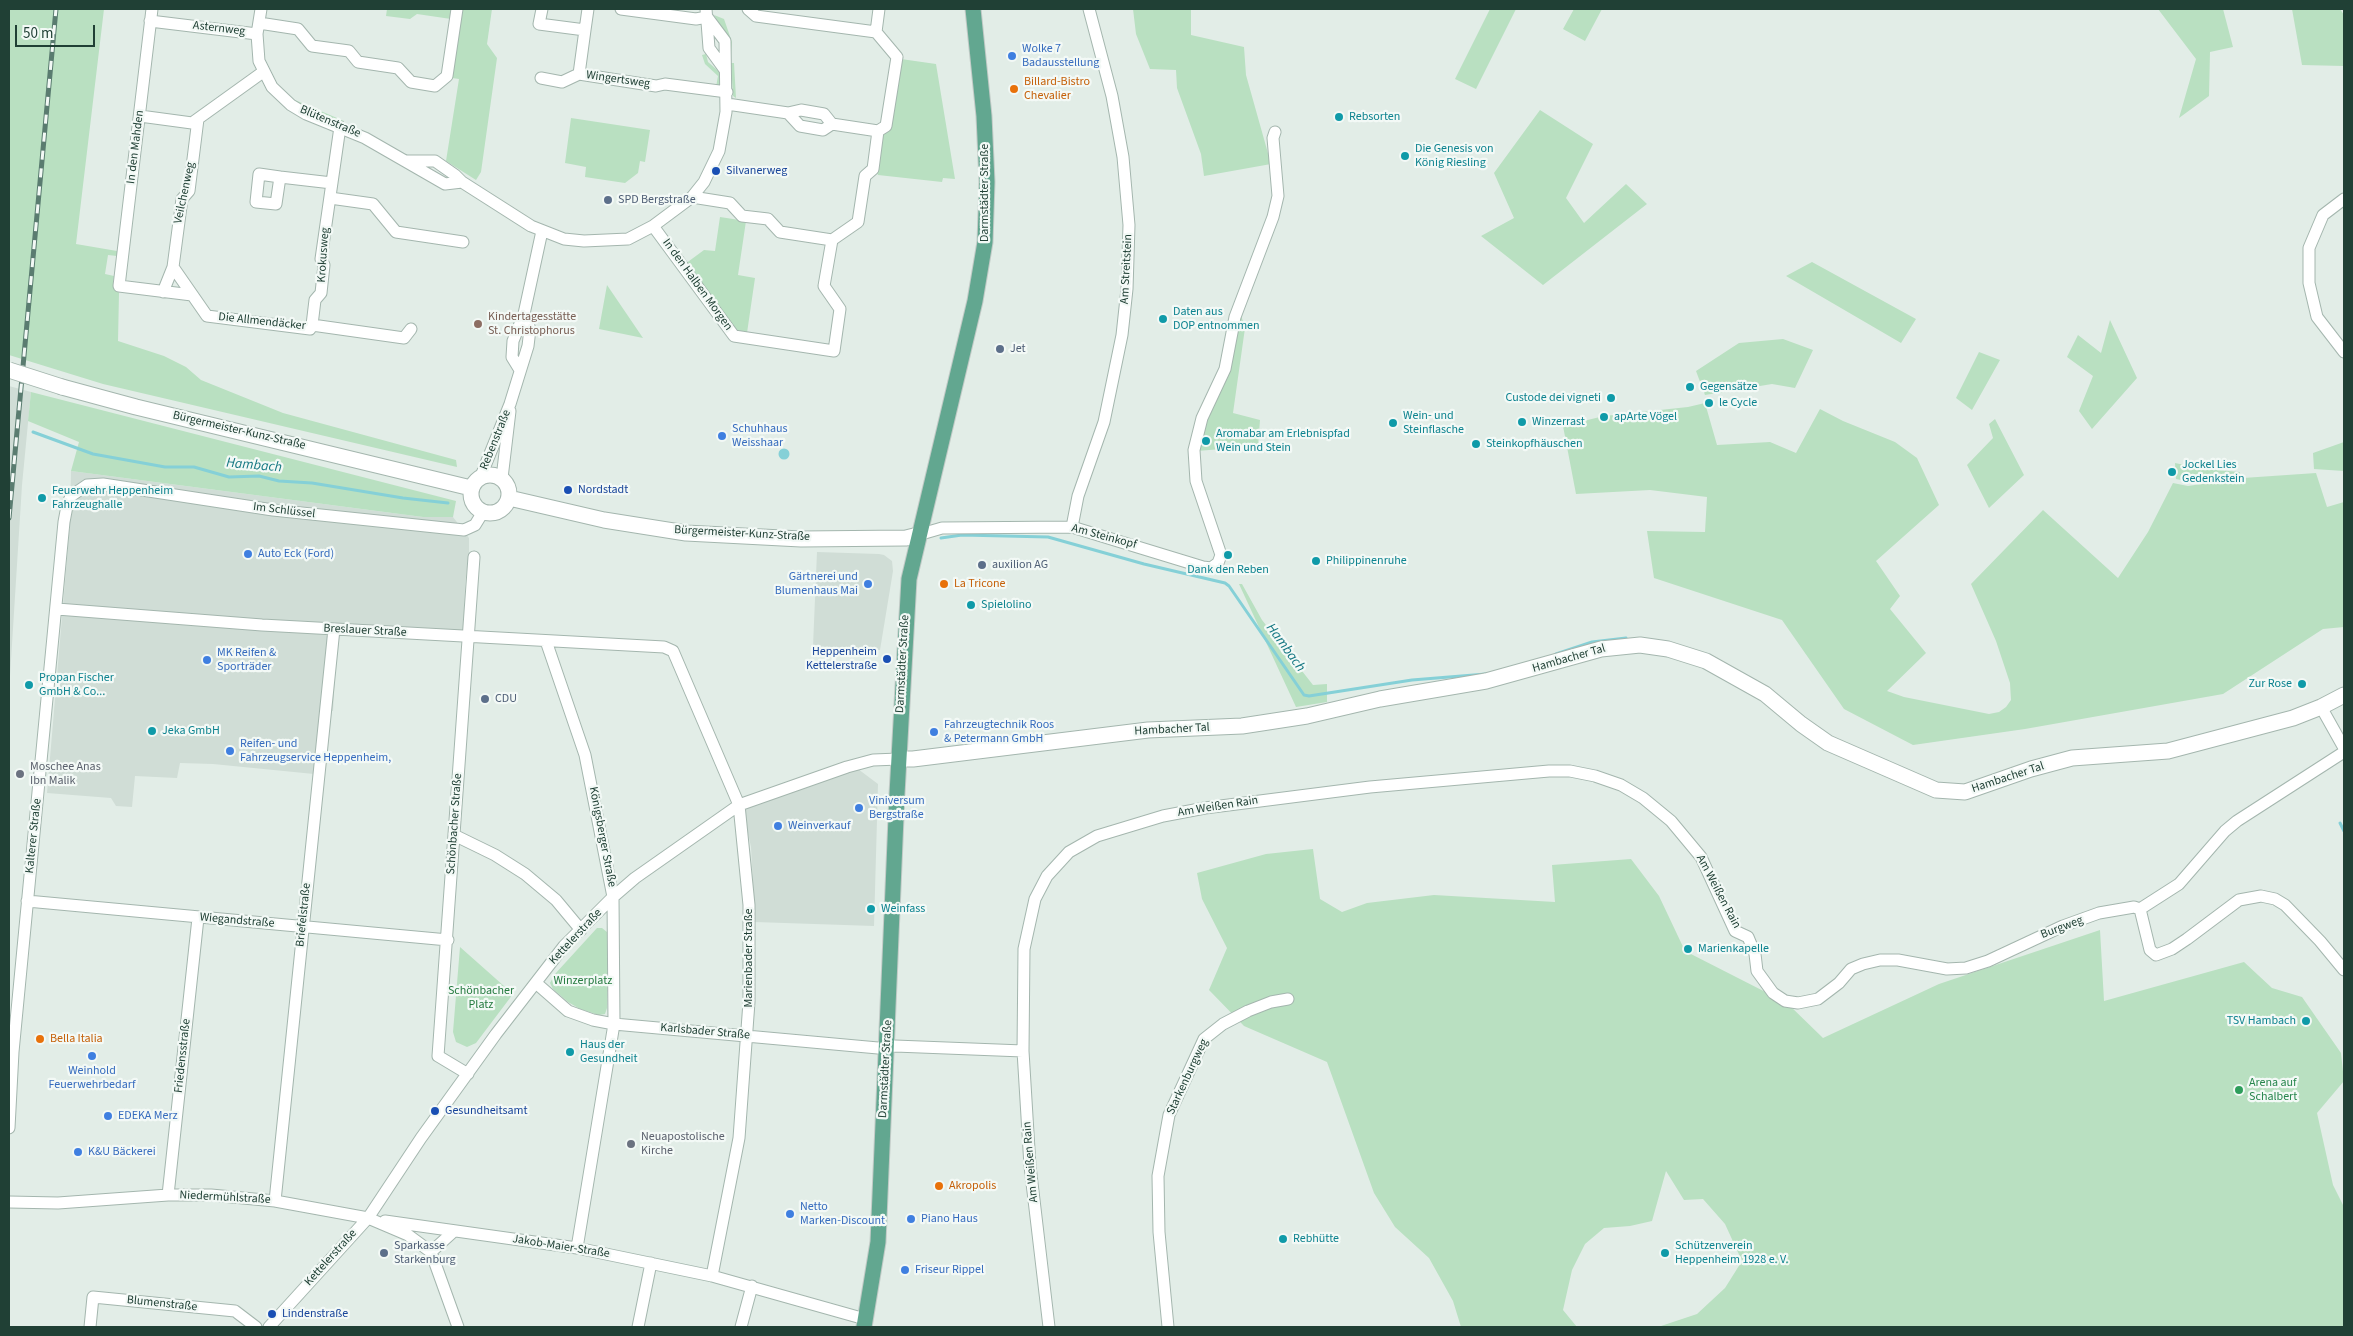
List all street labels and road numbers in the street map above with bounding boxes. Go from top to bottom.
street label: Asternweg [192,19,246,39]
street label: Wingertsweg [585,68,651,92]
street label: Blütenstraße [297,103,363,141]
street label: In den Mahden [124,109,148,185]
street label: Darmstädter Straße [978,144,992,242]
street label: Veilchenweg [171,161,199,225]
street label: Krokusweg [315,227,333,283]
street label: Am Streitstein [1118,234,1136,304]
street label: In den Halben Morgen [659,236,735,334]
street label: Die Allmendäcker [218,310,306,334]
street label: Rebenstraße [477,408,515,472]
street label: Bürgermeister-Kunz-Straße [171,409,307,453]
street label: Im Schlüssel [252,500,316,522]
street label: Am Steinkopf [1070,521,1138,553]
street label: Bürgermeister-Kunz-Straße [674,523,810,545]
street label: Darmstädter Straße [893,615,913,713]
street label: Breslauer Straße [323,622,407,640]
street label: Hambacher Tal [1531,642,1607,676]
street label: Hambacher Tal [1134,721,1210,739]
street label: Hambacher Tal [1970,759,2046,797]
street label: Schönbacher Straße [444,773,466,875]
street label: Königsberger Straße [585,786,619,888]
street label: Am Weißen Rain [1177,794,1259,820]
street label: Kalterer Straße [23,798,45,874]
street label: Am Weißen Rain [1693,853,1743,931]
street label: Briefelstraße [293,882,315,948]
street label: Kettelerstraße [546,906,606,968]
street label: Marienbader Straße [742,908,756,1008]
street label: Wiegandstraße [199,911,275,931]
street label: Burgweg [2039,913,2085,943]
street label: Friedensstraße [172,1018,194,1094]
street label: Darmstädter Straße [876,1020,896,1118]
street label: Karlsbader Straße [660,1021,750,1043]
street label: Starkenburgweg [1164,1037,1212,1117]
street label: Am Weißen Rain [1020,1121,1042,1203]
street label: Niedermühlstraße [179,1188,271,1208]
street label: Kettelerstraße [302,1227,360,1289]
street label: Jakob-Maier-Straße [511,1232,611,1262]
street label: Blumenstraße [126,1293,198,1315]

